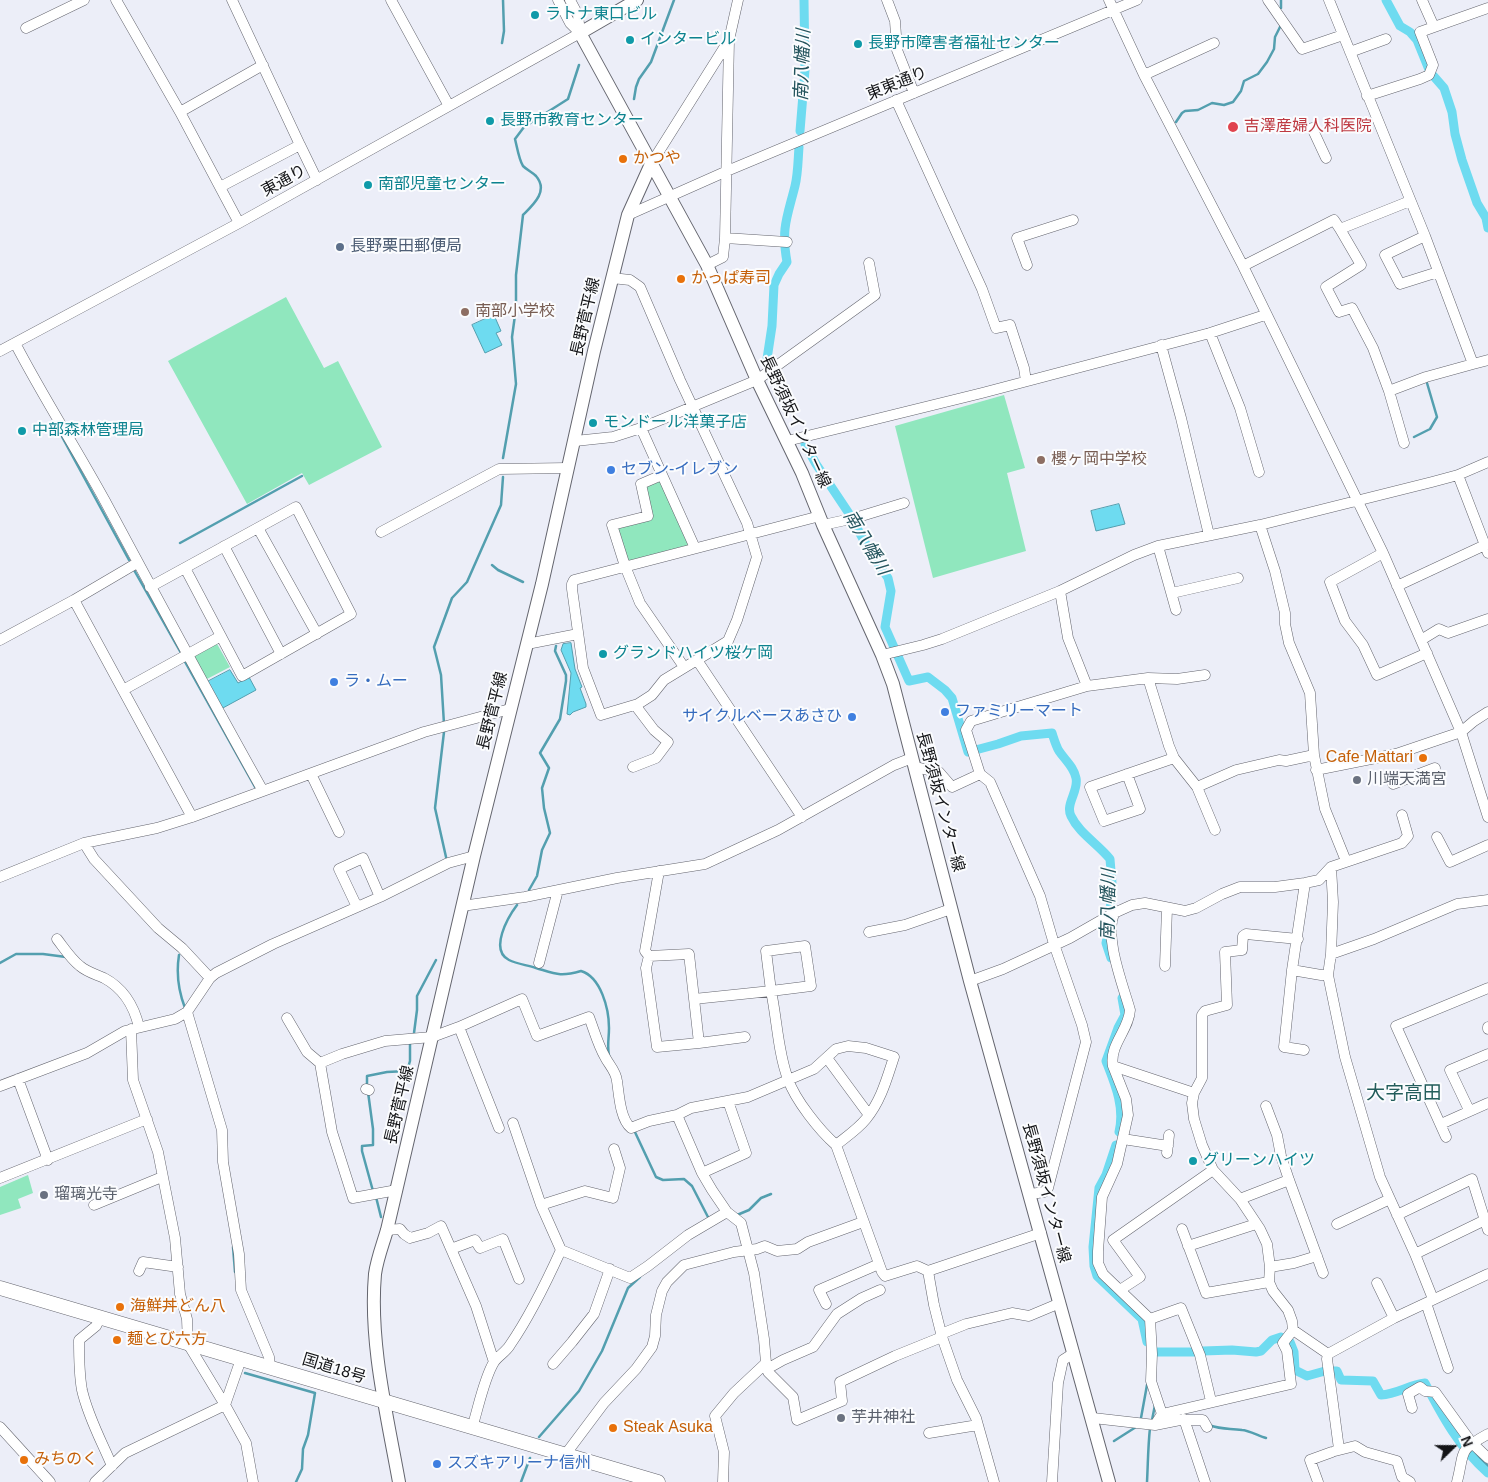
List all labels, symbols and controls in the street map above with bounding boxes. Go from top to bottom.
place label: ラトナ東口ビル [545,5,657,25]
marker: ラトナ東口ビル [529,9,541,21]
water label: 南八幡川 [791,29,815,101]
place label: インタービル [640,30,736,50]
marker: インタービル [624,34,636,46]
place label: 長野市障害者福祉センター [868,34,1060,54]
marker: 長野市障害者福祉センター [852,38,864,50]
street label: 東東通り [864,63,930,105]
place label: 長野市教育センター [500,111,644,131]
marker: 長野市教育センター [484,115,496,127]
place label: 吉澤産婦人科医院 [1244,117,1372,137]
marker: 吉澤産婦人科医院 [1226,120,1240,134]
place label: かつや [633,149,681,169]
marker: かつや [617,153,629,165]
street label: 東通り [258,161,310,201]
place label: 南部児童センター [378,175,506,195]
marker: 南部児童センター [362,179,374,191]
place label: 長野栗田郵便局 [350,237,462,257]
marker: 長野栗田郵便局 [334,241,346,253]
place label: かっぱ寿司 [691,269,771,289]
marker: かっぱ寿司 [675,273,687,285]
street label: 長野菅平線 [568,276,604,358]
place label: 南部小学校 [475,302,555,322]
marker: 南部小学校 [459,306,471,318]
street label: 長野須坂インター線 [756,353,834,491]
place label: モンドール洋菓子店 [603,413,747,433]
marker: モンドール洋菓子店 [587,417,599,429]
place label: 中部森林管理局 [32,421,144,441]
marker: 中部森林管理局 [16,425,28,437]
place label: 櫻ヶ岡中学校 [1051,450,1147,470]
marker: 櫻ヶ岡中学校 [1035,454,1047,466]
place label: セブン-イレブン [621,460,738,480]
marker: セブン-イレブン [605,464,617,476]
water label: 南八幡川 [838,507,894,579]
place label: グランドハイツ桜ケ岡 [613,644,773,664]
marker: グランドハイツ桜ケ岡 [597,648,609,660]
street label: 長野菅平線 [474,670,512,752]
place label: ラ・ムー [344,672,408,692]
marker: ラ・ムー [328,676,340,688]
place label: ファミリーマート [955,702,1083,722]
marker: ファミリーマート [939,706,951,718]
place label: サイクルベースあさひ [682,707,842,727]
marker: サイクルベースあさひ [846,711,858,723]
street label: 長野須坂インター線 [912,730,968,874]
place label: Cafe Mattari [1326,748,1413,768]
marker: Cafe Mattari [1417,752,1429,764]
place label: 川端天満宮 [1367,770,1447,790]
marker: 川端天満宮 [1351,774,1363,786]
water label: 南八幡川 [1098,869,1120,941]
street label: 長野菅平線 [382,1064,418,1146]
district label: 大字高田 [1366,1083,1442,1105]
street label: 長野須坂インター線 [1018,1121,1074,1265]
place label: グリーンハイツ [1203,1151,1315,1171]
marker: グリーンハイツ [1187,1155,1199,1167]
place label: 瑠璃光寺 [54,1185,118,1205]
marker: 瑠璃光寺 [38,1189,50,1201]
place label: 海鮮丼どん八 [130,1297,226,1317]
marker: 海鮮丼どん八 [114,1301,126,1313]
place label: 麺とび六方 [127,1330,207,1350]
marker: 麺とび六方 [111,1334,123,1346]
street label: 国道18号 [300,1350,368,1388]
place label: 芋井神社 [851,1408,915,1428]
marker: 芋井神社 [835,1412,847,1424]
place label: Steak Asuka [623,1418,713,1438]
marker: Steak Asuka [607,1422,619,1434]
north arrow [1428,1422,1478,1472]
text: N [1458,1434,1476,1449]
place label: みちのく [34,1450,98,1470]
marker: みちのく [18,1454,30,1466]
place label: スズキアリーナ信州 [447,1454,591,1474]
marker: スズキアリーナ信州 [431,1458,443,1470]

